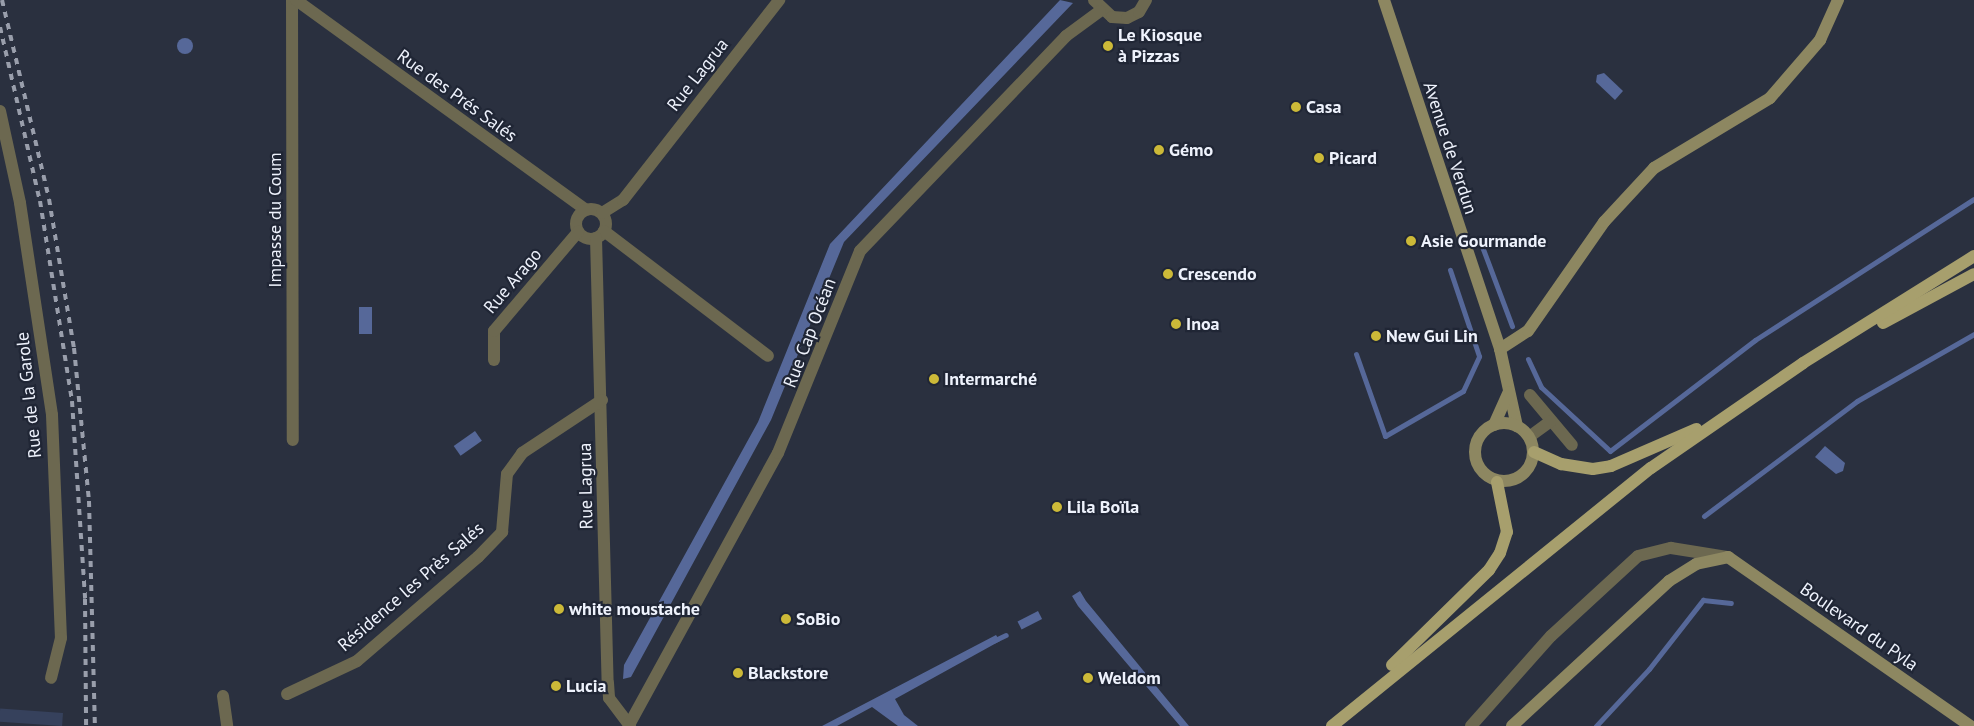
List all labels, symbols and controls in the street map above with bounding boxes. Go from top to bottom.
place label: Le Kiosque à Pizzas [1118,25,1202,68]
street label: Rue Lagrua [663,34,733,116]
marker: Le Kiosque à Pizzas [1102,40,1114,52]
street label: Rue des Prés Salés [393,45,521,147]
street label: Avenue de Verdun [1418,79,1482,217]
place label: Casa [1306,96,1341,118]
marker: Casa [1290,101,1302,113]
place label: Gémo [1169,139,1213,161]
marker: Gémo [1153,144,1165,156]
place label: Picard [1329,147,1377,169]
street label: Impasse du Coum [264,152,286,288]
marker: Picard [1313,152,1325,164]
place label: Asie Gourmande [1421,230,1547,252]
marker: Asie Gourmande [1405,235,1417,247]
street label: Rue Arago [479,244,547,318]
place label: Crescendo [1178,263,1257,285]
marker: Crescendo [1162,268,1174,280]
street label: Rue Cap Océan [779,275,841,391]
place label: Inoa [1186,313,1220,335]
marker: Inoa [1170,318,1182,330]
place label: New Gui Lin [1386,325,1478,347]
marker: New Gui Lin [1370,330,1382,342]
street label: Rue de la Garole [12,331,46,459]
place label: Intermarché [944,368,1037,390]
marker: Intermarché [928,373,940,385]
street label: Rue Lagrua [574,443,598,529]
place label: Lila Boïla [1067,496,1139,518]
marker: Lila Boïla [1051,501,1063,513]
street label: Résidence les Près Salés [334,518,488,656]
street label: Boulevard du Pyla [1796,578,1922,676]
place label: white moustache [569,598,700,620]
marker: white moustache [553,603,565,615]
place label: SoBio [796,608,840,630]
marker: SoBio [780,613,792,625]
place label: Blackstore [748,662,828,684]
marker: Blackstore [732,667,744,679]
place label: Weldom [1098,667,1161,689]
marker: Weldom [1082,672,1094,684]
place label: Lucia [566,675,606,697]
marker: Lucia [550,680,562,692]

